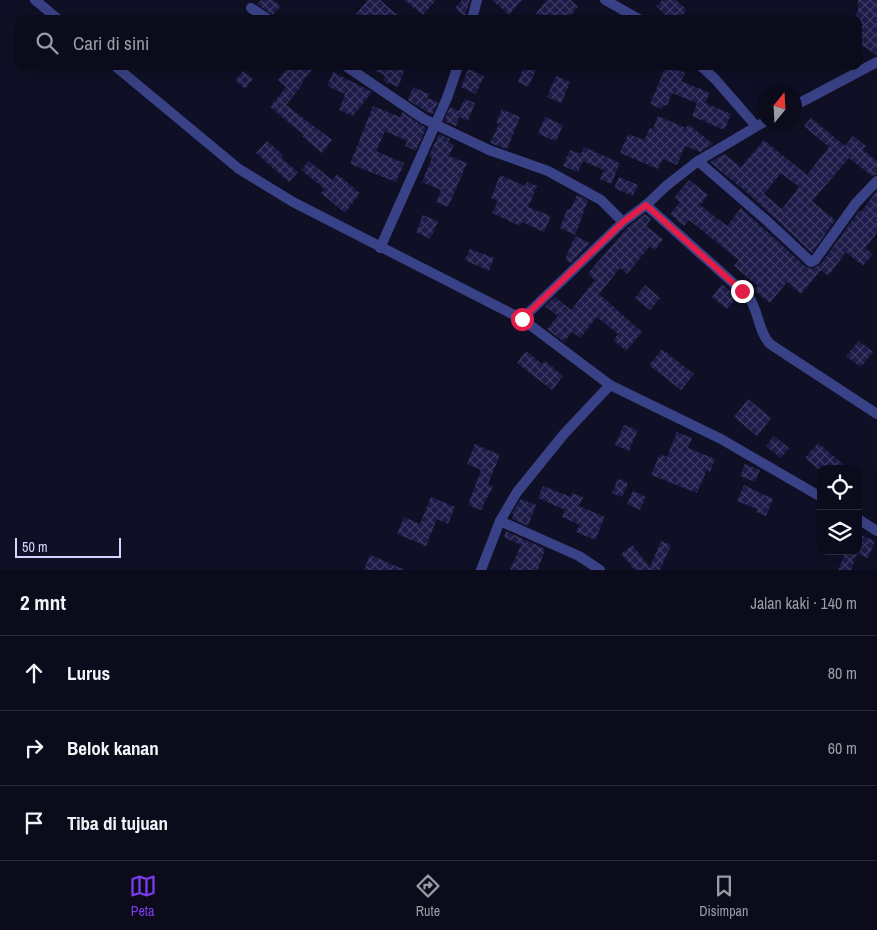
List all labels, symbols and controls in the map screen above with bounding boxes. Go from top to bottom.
search box [15,15,862,70]
icon: search [33,29,61,57]
text: Cari di sini [73,30,149,56]
north arrow [757,85,802,130]
route end [731,280,754,303]
route start [511,308,534,331]
map controls [817,465,862,555]
button: locate [817,465,862,510]
button: layers [817,510,862,555]
scale bar [15,535,121,558]
text: 50 m [22,538,48,556]
text: 2 mnt [20,588,66,617]
text: Jalan kaki · 140 m [751,592,857,614]
icon: ahead [20,659,48,687]
text: Lurus [67,660,110,686]
text: 80 m [828,662,857,684]
icon: right [20,734,48,762]
text: Belok kanan [67,735,159,761]
text: 60 m [828,737,857,759]
icon: arrive [20,809,48,837]
text: Tiba di tujuan [67,810,168,836]
tab: Peta [129,872,157,920]
tab: Rute [414,872,442,920]
tab: Disimpan [699,872,748,920]

